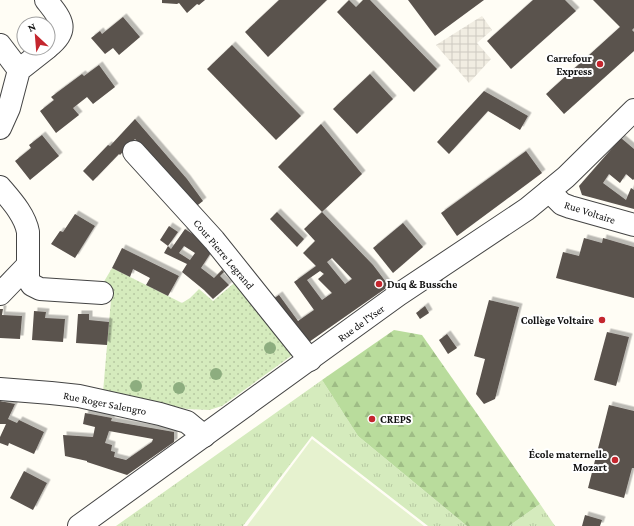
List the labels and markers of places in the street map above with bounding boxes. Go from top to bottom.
place label: Carrefour Express [547,52,593,77]
marker: Carrefour Express [595,59,605,69]
place label: Duq & Bussche [387,278,457,290]
marker: Duq & Bussche [374,279,384,289]
place label: Collège Voltaire [521,314,594,326]
marker: Collège Voltaire [597,315,607,325]
place label: CREPS [380,413,412,425]
marker: CREPS [367,414,377,424]
place label: École maternelle Mozart [529,448,607,473]
marker: École maternelle Mozart [610,455,620,465]

